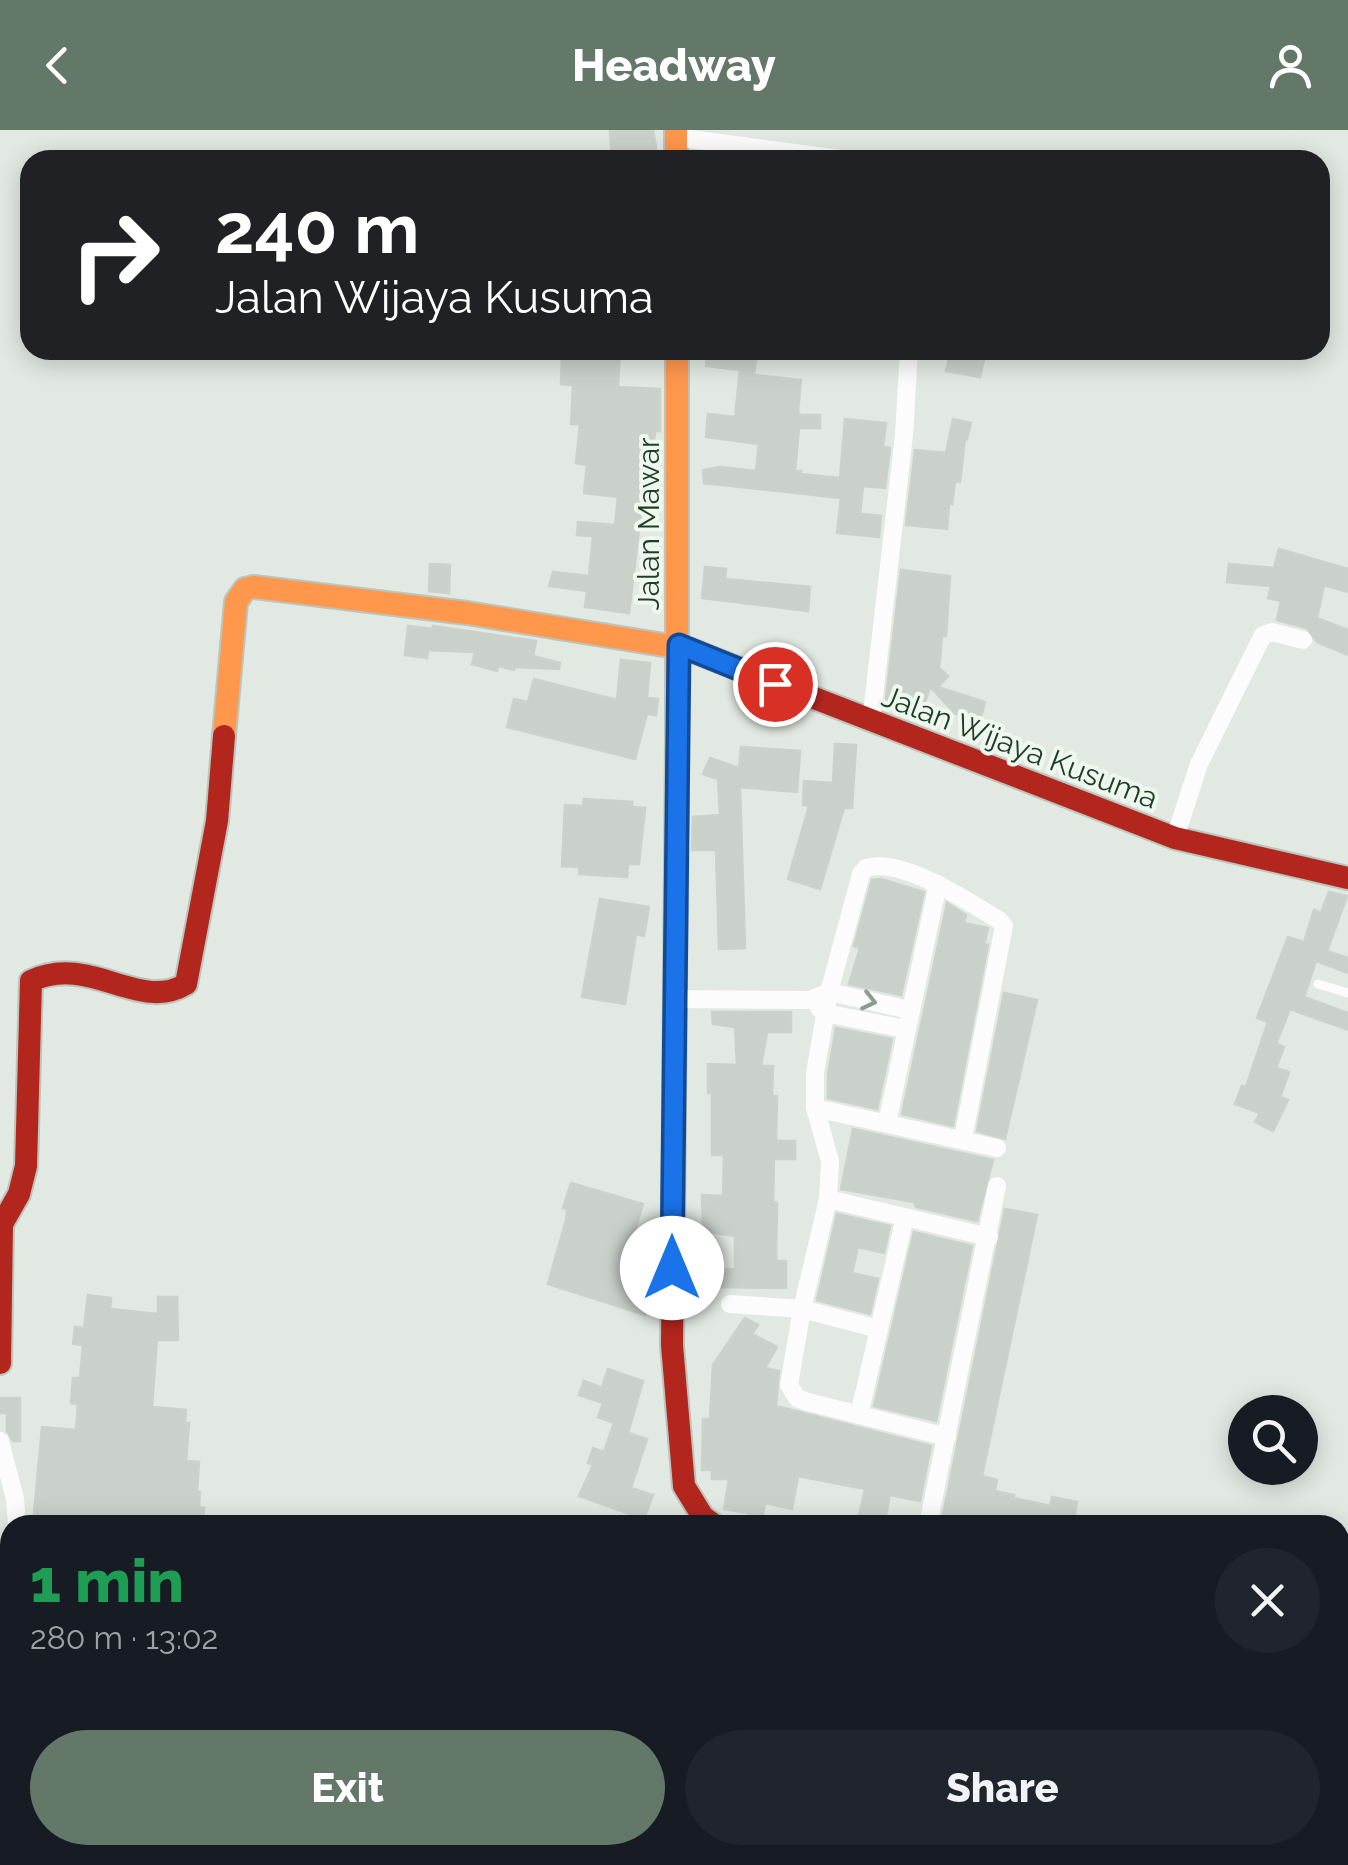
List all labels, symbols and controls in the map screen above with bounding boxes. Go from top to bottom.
icon: back [30,38,85,93]
icon: person [1263,38,1318,93]
text: Headway [572,39,776,92]
text: 240 m [215,187,419,269]
icon: right [50,190,180,320]
text: Jalan Wijaya Kusuma [215,271,654,324]
street label: Jalan Mawar [631,437,666,611]
pin [733,642,818,727]
icon: arrive [748,657,803,712]
street label: Jalan Wijaya Kusuma [877,678,1163,816]
one-way arrow [860,990,877,1011]
position arrow [620,1216,724,1320]
map controls [1228,1395,1318,1485]
button: search [1228,1395,1318,1485]
text: 1 min [30,1546,184,1616]
button: close [1215,1548,1320,1653]
text: 280 m · 13:02 [30,1619,218,1656]
button: Exit [30,1730,665,1845]
button: Share [685,1730,1320,1845]

